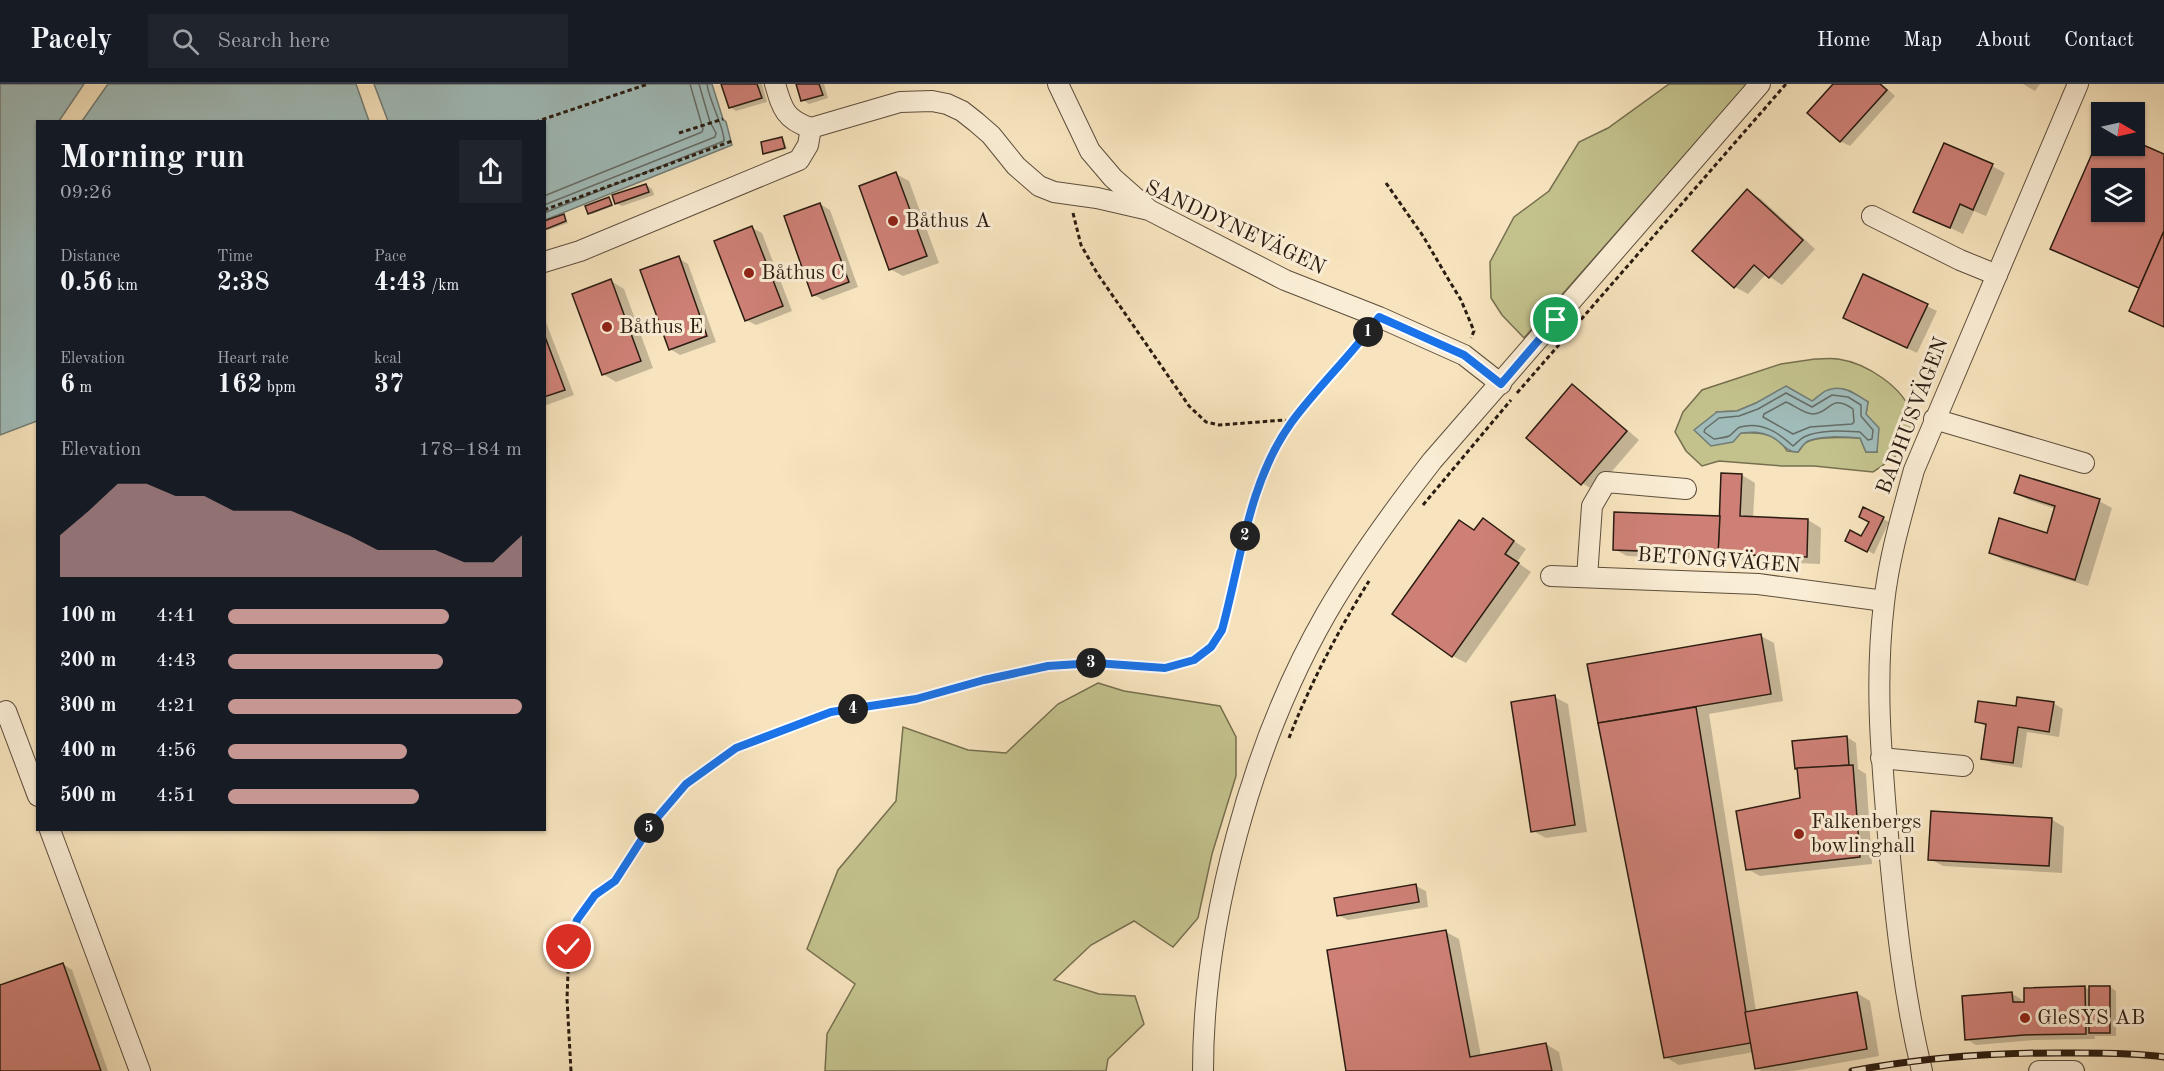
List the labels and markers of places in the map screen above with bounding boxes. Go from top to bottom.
place label: Båthus A [905,211,991,232]
marker: Båthus A [886,214,900,228]
place label: Båthus C [761,263,845,284]
marker: Båthus C [742,266,756,280]
pin [1530,294,1581,345]
place label: Båthus E [619,317,703,338]
pin: 1 [1353,317,1383,347]
marker: Båthus E [600,320,614,334]
pin: 2 [1230,521,1260,551]
pin: 3 [1076,648,1106,678]
pin: 4 [838,694,868,724]
place label: Falkenbergs bowlinghall [1811,812,1921,857]
pin: 5 [634,813,664,843]
marker: Falkenbergs bowlinghall [1792,827,1806,841]
pin [543,921,594,972]
place label: GleSYS AB [2037,1008,2145,1029]
marker: GleSYS AB [2018,1011,2032,1025]

